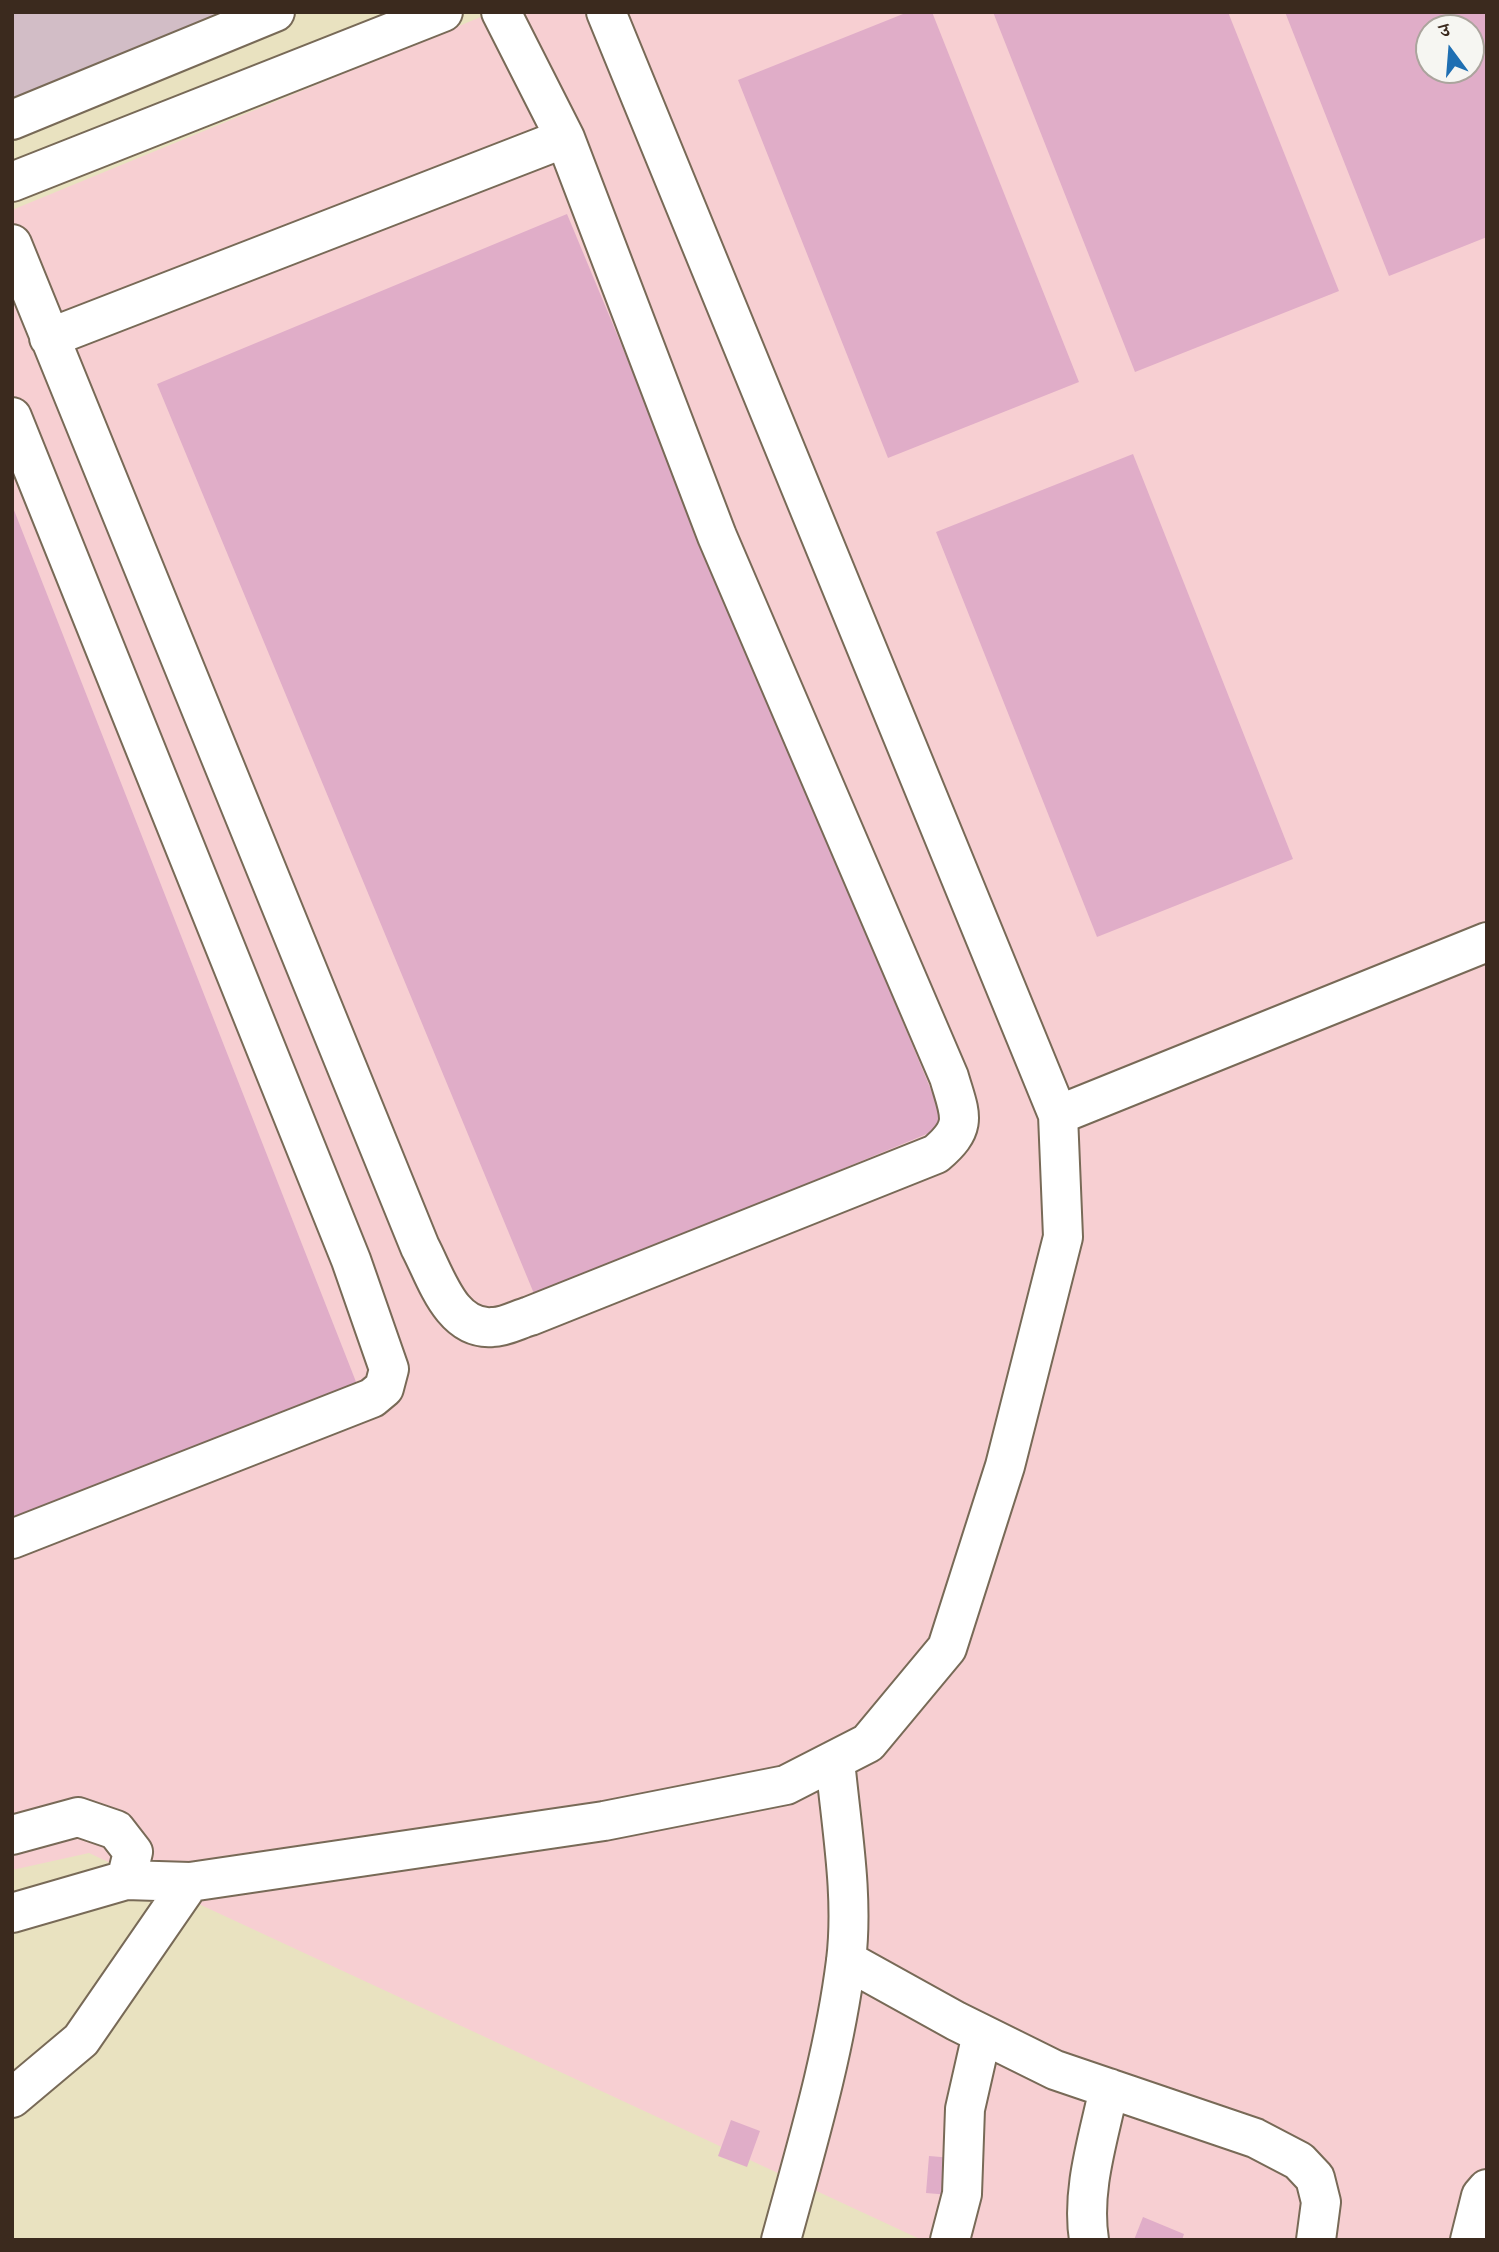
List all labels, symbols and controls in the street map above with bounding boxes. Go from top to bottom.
north arrow [1415,14,1485,84]
text: उ [1437,17,1453,45]

